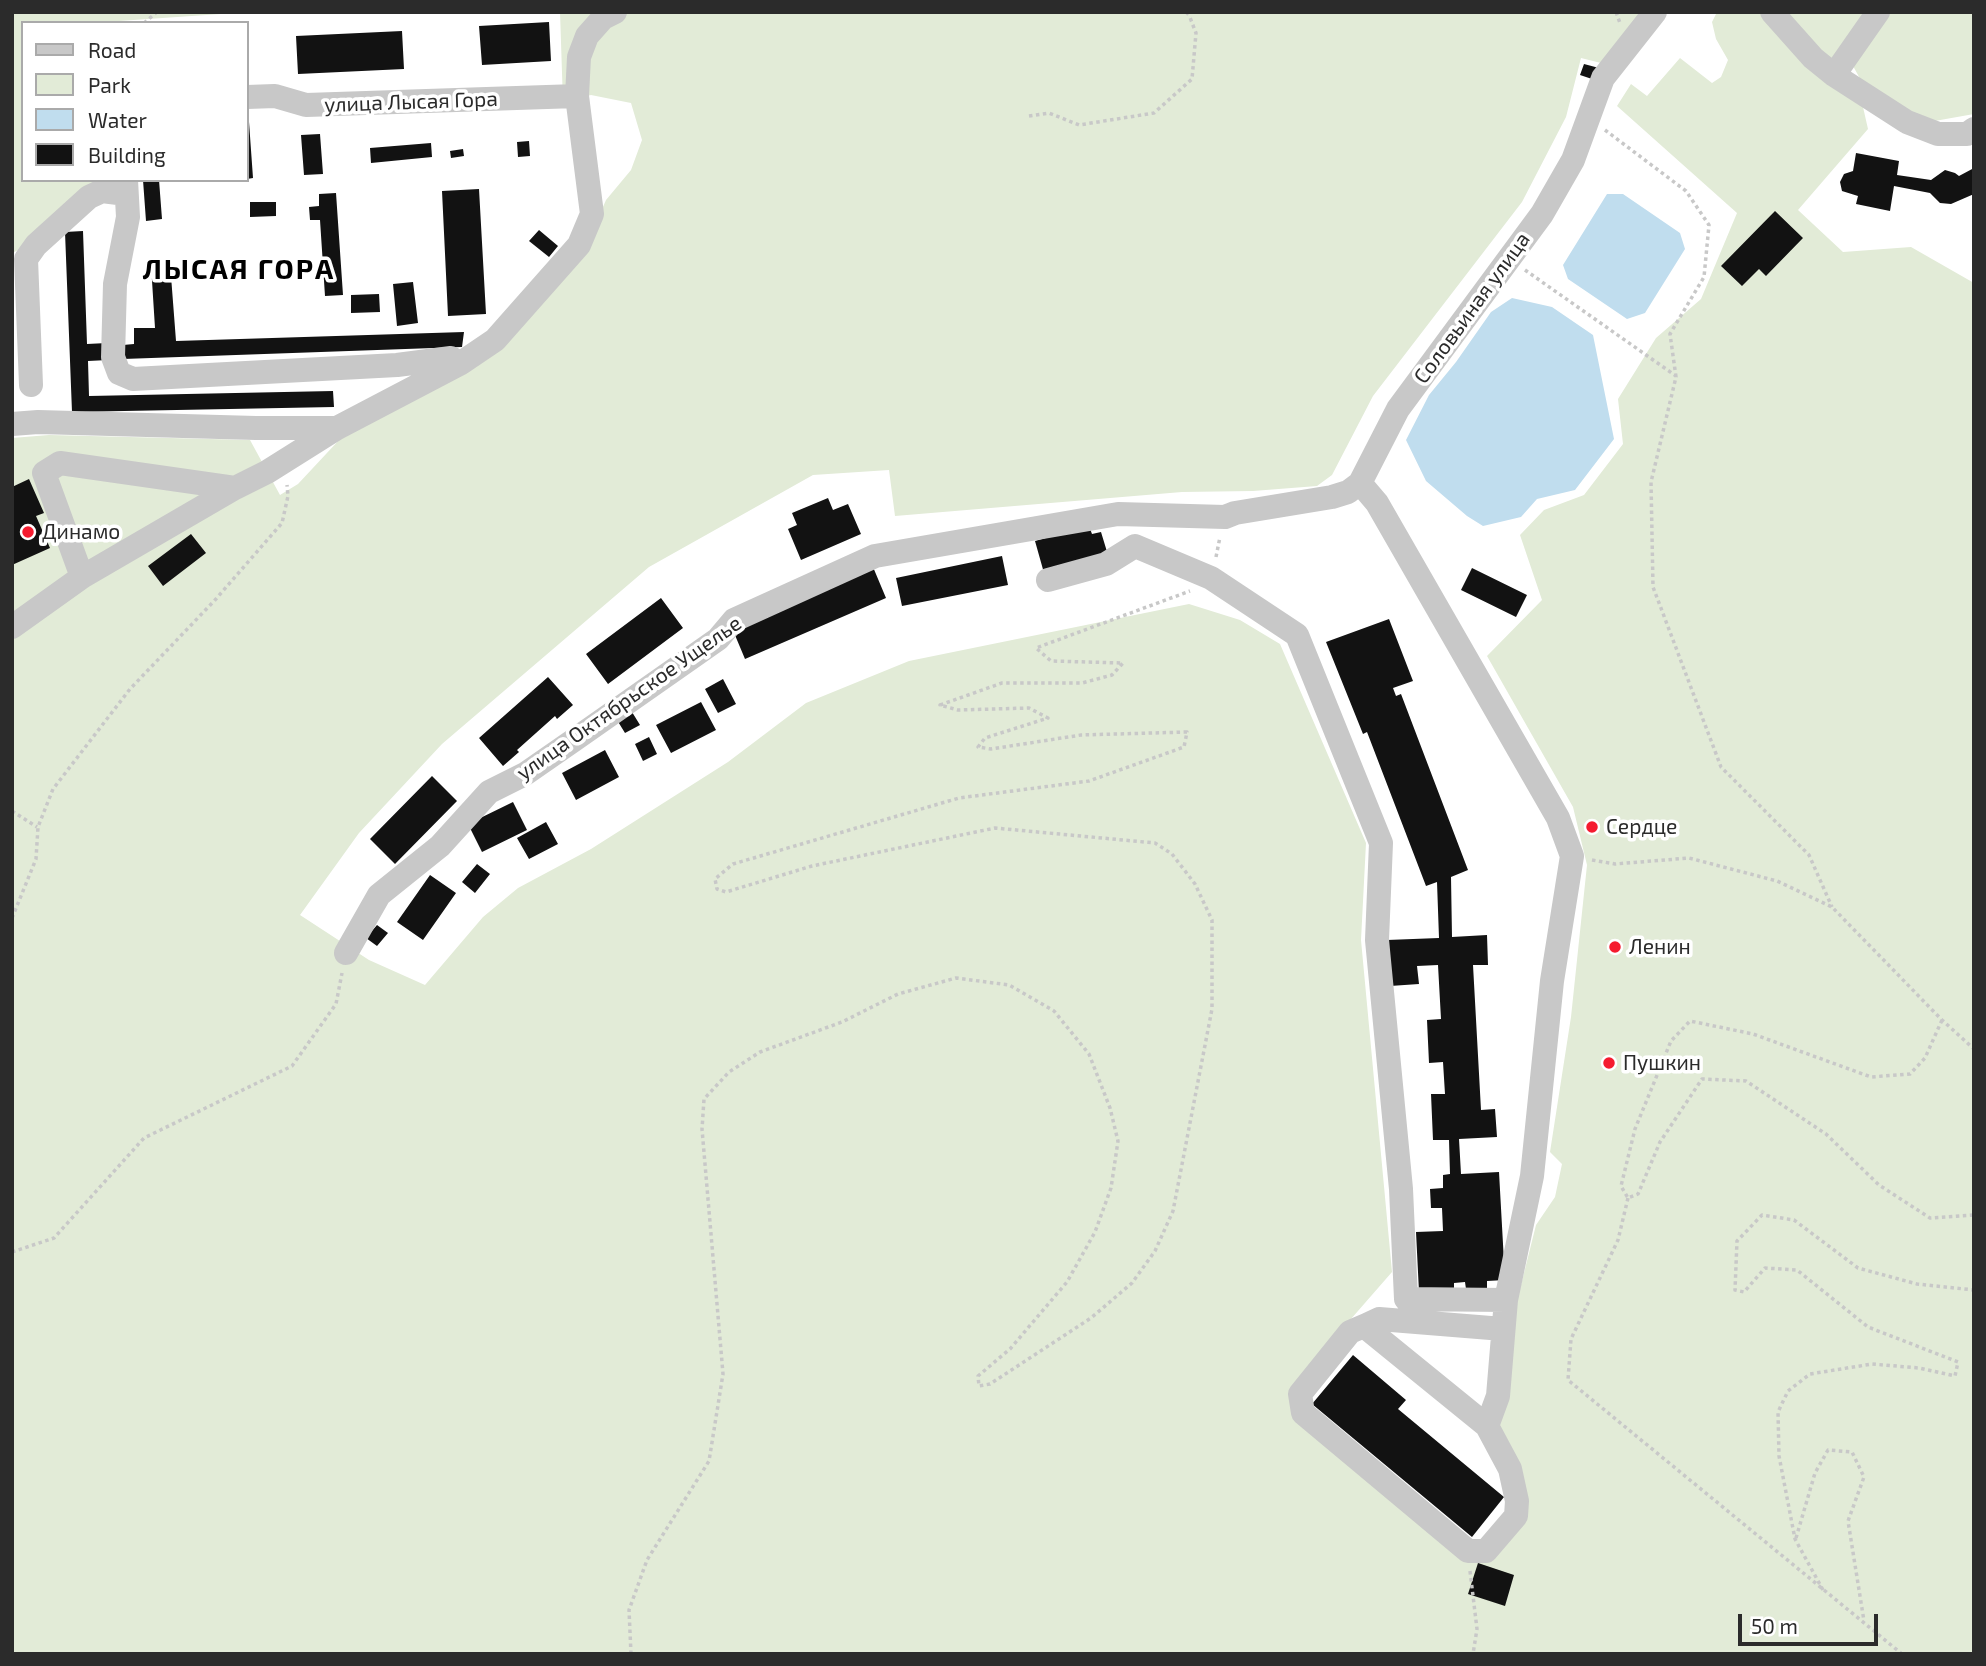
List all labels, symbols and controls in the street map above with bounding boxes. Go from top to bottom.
legend [21,21,248,182]
text: Road [88,37,136,62]
text: Park [88,72,131,97]
street label: улица Лысая Гора [324,86,498,118]
text: Water [88,107,147,132]
text: Building [88,142,166,167]
street label: Соловьиная улица [1409,227,1535,389]
district label: ЛЫСАЯ ГОРА [144,253,334,287]
place label: Динамо [42,519,120,545]
marker: Динамо [20,524,36,540]
street label: улица Октябрьское Ущелье [512,611,746,785]
place label: Сердце [1606,814,1677,840]
marker: Сердце [1584,819,1600,835]
place label: Ленин [1629,934,1691,960]
marker: Ленин [1607,939,1623,955]
place label: Пушкин [1623,1050,1701,1076]
marker: Пушкин [1601,1055,1617,1071]
scale bar [1741,1600,1881,1644]
text: 50 m [1751,1613,1798,1638]

